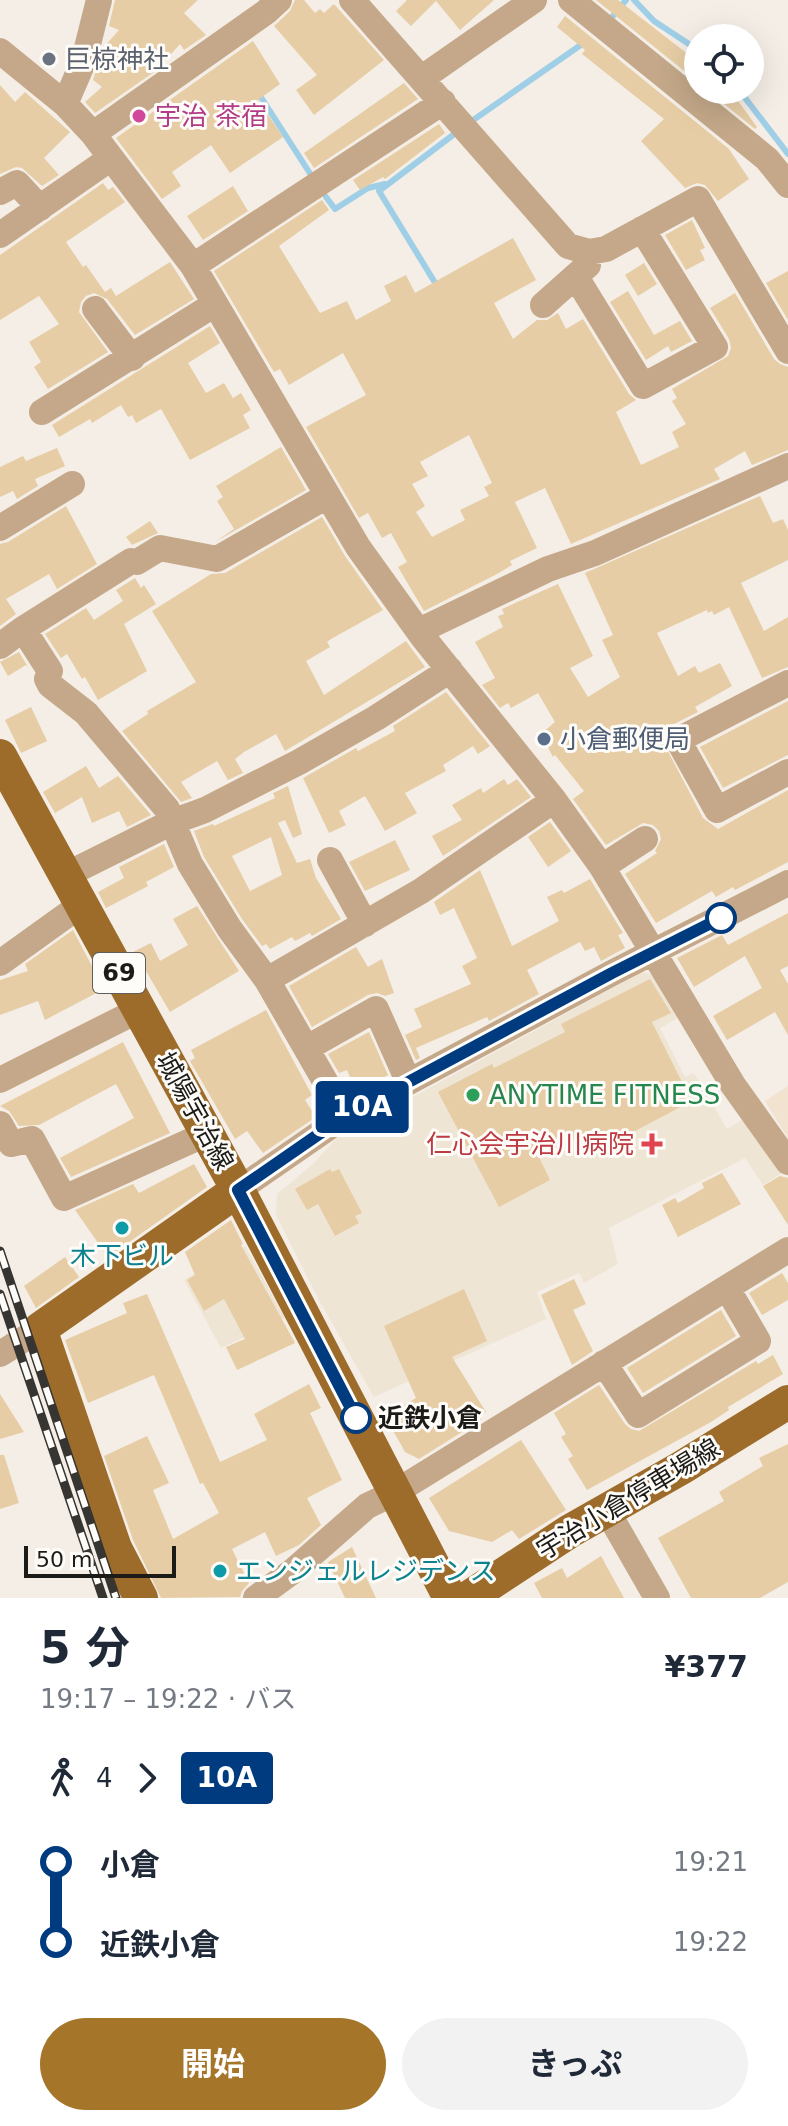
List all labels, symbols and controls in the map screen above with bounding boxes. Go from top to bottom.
map controls [684,24,764,104]
button: locate [684,24,764,104]
place label: 巨椋神社 [65,44,169,74]
marker: 巨椋神社 [40,50,58,68]
place label: 宇治 茶宿 [155,101,267,131]
marker: 宇治 茶宿 [130,107,148,125]
place label: 小倉郵便局 [560,724,690,754]
marker: 小倉郵便局 [535,730,553,748]
unlabelled marker [706,903,736,933]
road number: 69 [93,953,145,993]
street label: 城陽宇治線 [150,1047,240,1175]
place label: ANYTIME FITNESS [489,1080,720,1110]
line badge: 10A [316,1081,408,1133]
marker: ANYTIME FITNESS [464,1086,482,1104]
text: 10A [332,1090,392,1123]
place label: 仁心会宇治川病院 [426,1129,634,1159]
marker: 仁心会宇治川病院 [641,1133,663,1155]
marker: 木下ビル [113,1219,131,1237]
place label: 木下ビル [70,1241,174,1271]
marker: 近鉄小倉 [341,1403,371,1433]
place label: 近鉄小倉 [378,1403,482,1433]
street label: 宇治小倉停車場線 [531,1433,725,1565]
scale bar [24,1542,176,1578]
text: 50 m [36,1547,92,1572]
place label: エンジェルレジデンス [236,1556,495,1586]
marker: エンジェルレジデンス [211,1562,229,1580]
text: 5 分 [40,1622,130,1673]
text: ¥377 [665,1649,748,1684]
text: 19:17 – 19:22 · バス [40,1684,296,1714]
icon: walk [40,1756,84,1800]
icon: forward [125,1756,169,1800]
text: 10A [197,1761,257,1794]
text: 4 [96,1763,113,1793]
text: 小倉 [100,1847,160,1882]
text: 19:21 [673,1847,748,1877]
text: 近鉄小倉 [100,1927,220,1962]
text: 19:22 [673,1927,748,1957]
button: 開始 [40,2018,386,2110]
button: きっぷ [402,2018,748,2110]

